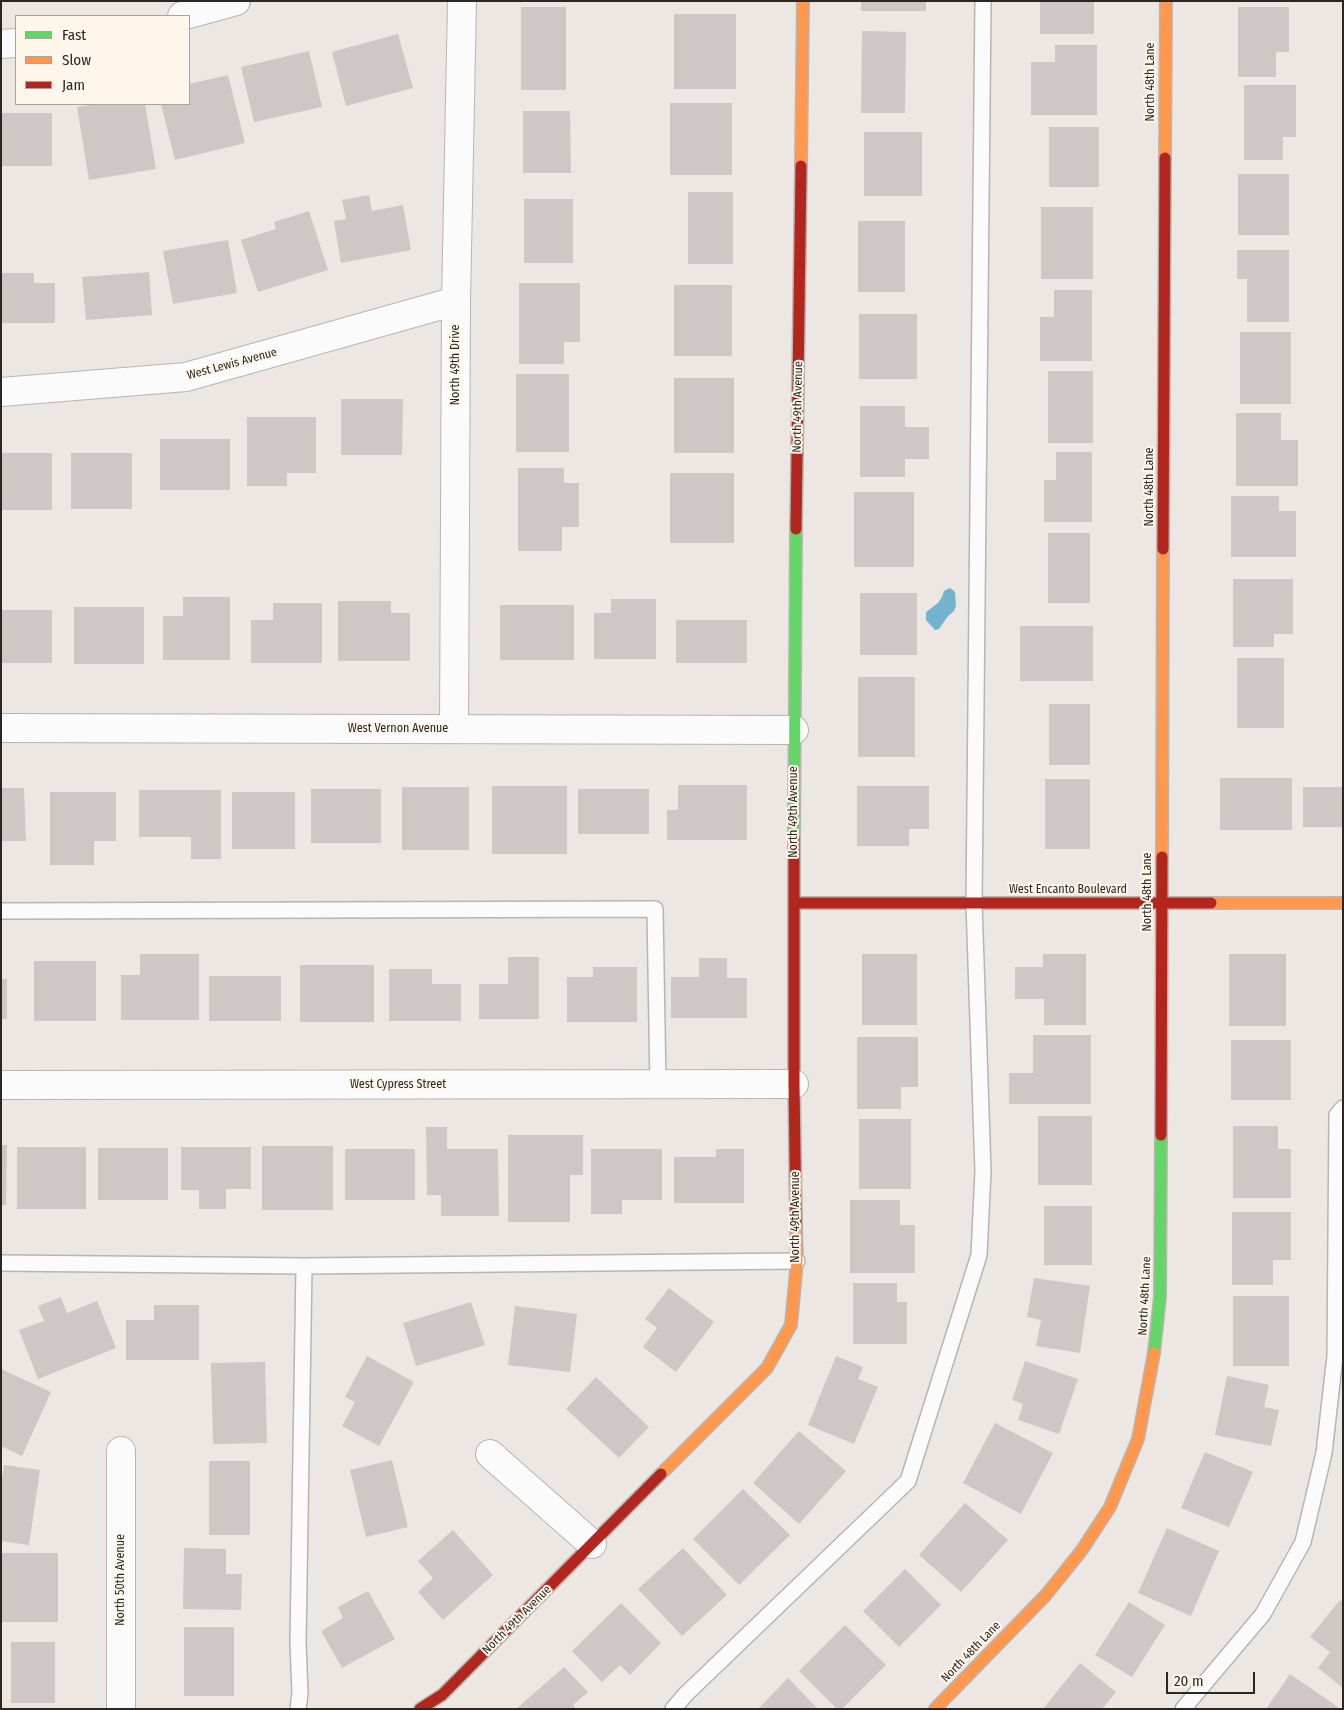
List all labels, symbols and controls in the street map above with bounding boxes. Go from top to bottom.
legend [15,15,190,105]
text: Fast [62,26,86,44]
street label: North 48th Lane [1144,42,1158,122]
text: Slow [62,51,91,69]
text: Jam [62,76,85,94]
street label: North 49th Drive [449,325,463,405]
street label: West Lewis Avenue [185,345,279,383]
street label: North 49th Avenue [790,361,806,453]
street label: North 48th Lane [1143,447,1157,527]
street label: West Vernon Avenue [348,722,448,736]
street label: North 49th Avenue [787,766,801,858]
street label: North 48th Lane [1141,852,1155,932]
street label: West Encanto Boulevard [1009,883,1127,897]
street label: West Cypress Street [350,1078,446,1092]
street label: North 49th Avenue [789,1171,803,1263]
street label: North 48th Lane [1136,1256,1154,1336]
street label: North 50th Avenue [114,1534,128,1626]
street label: North 49th Avenue [480,1583,554,1657]
street label: North 48th Lane [938,1619,1004,1685]
scale bar [1169,1662,1258,1694]
text: 20 m [1174,1672,1204,1690]

